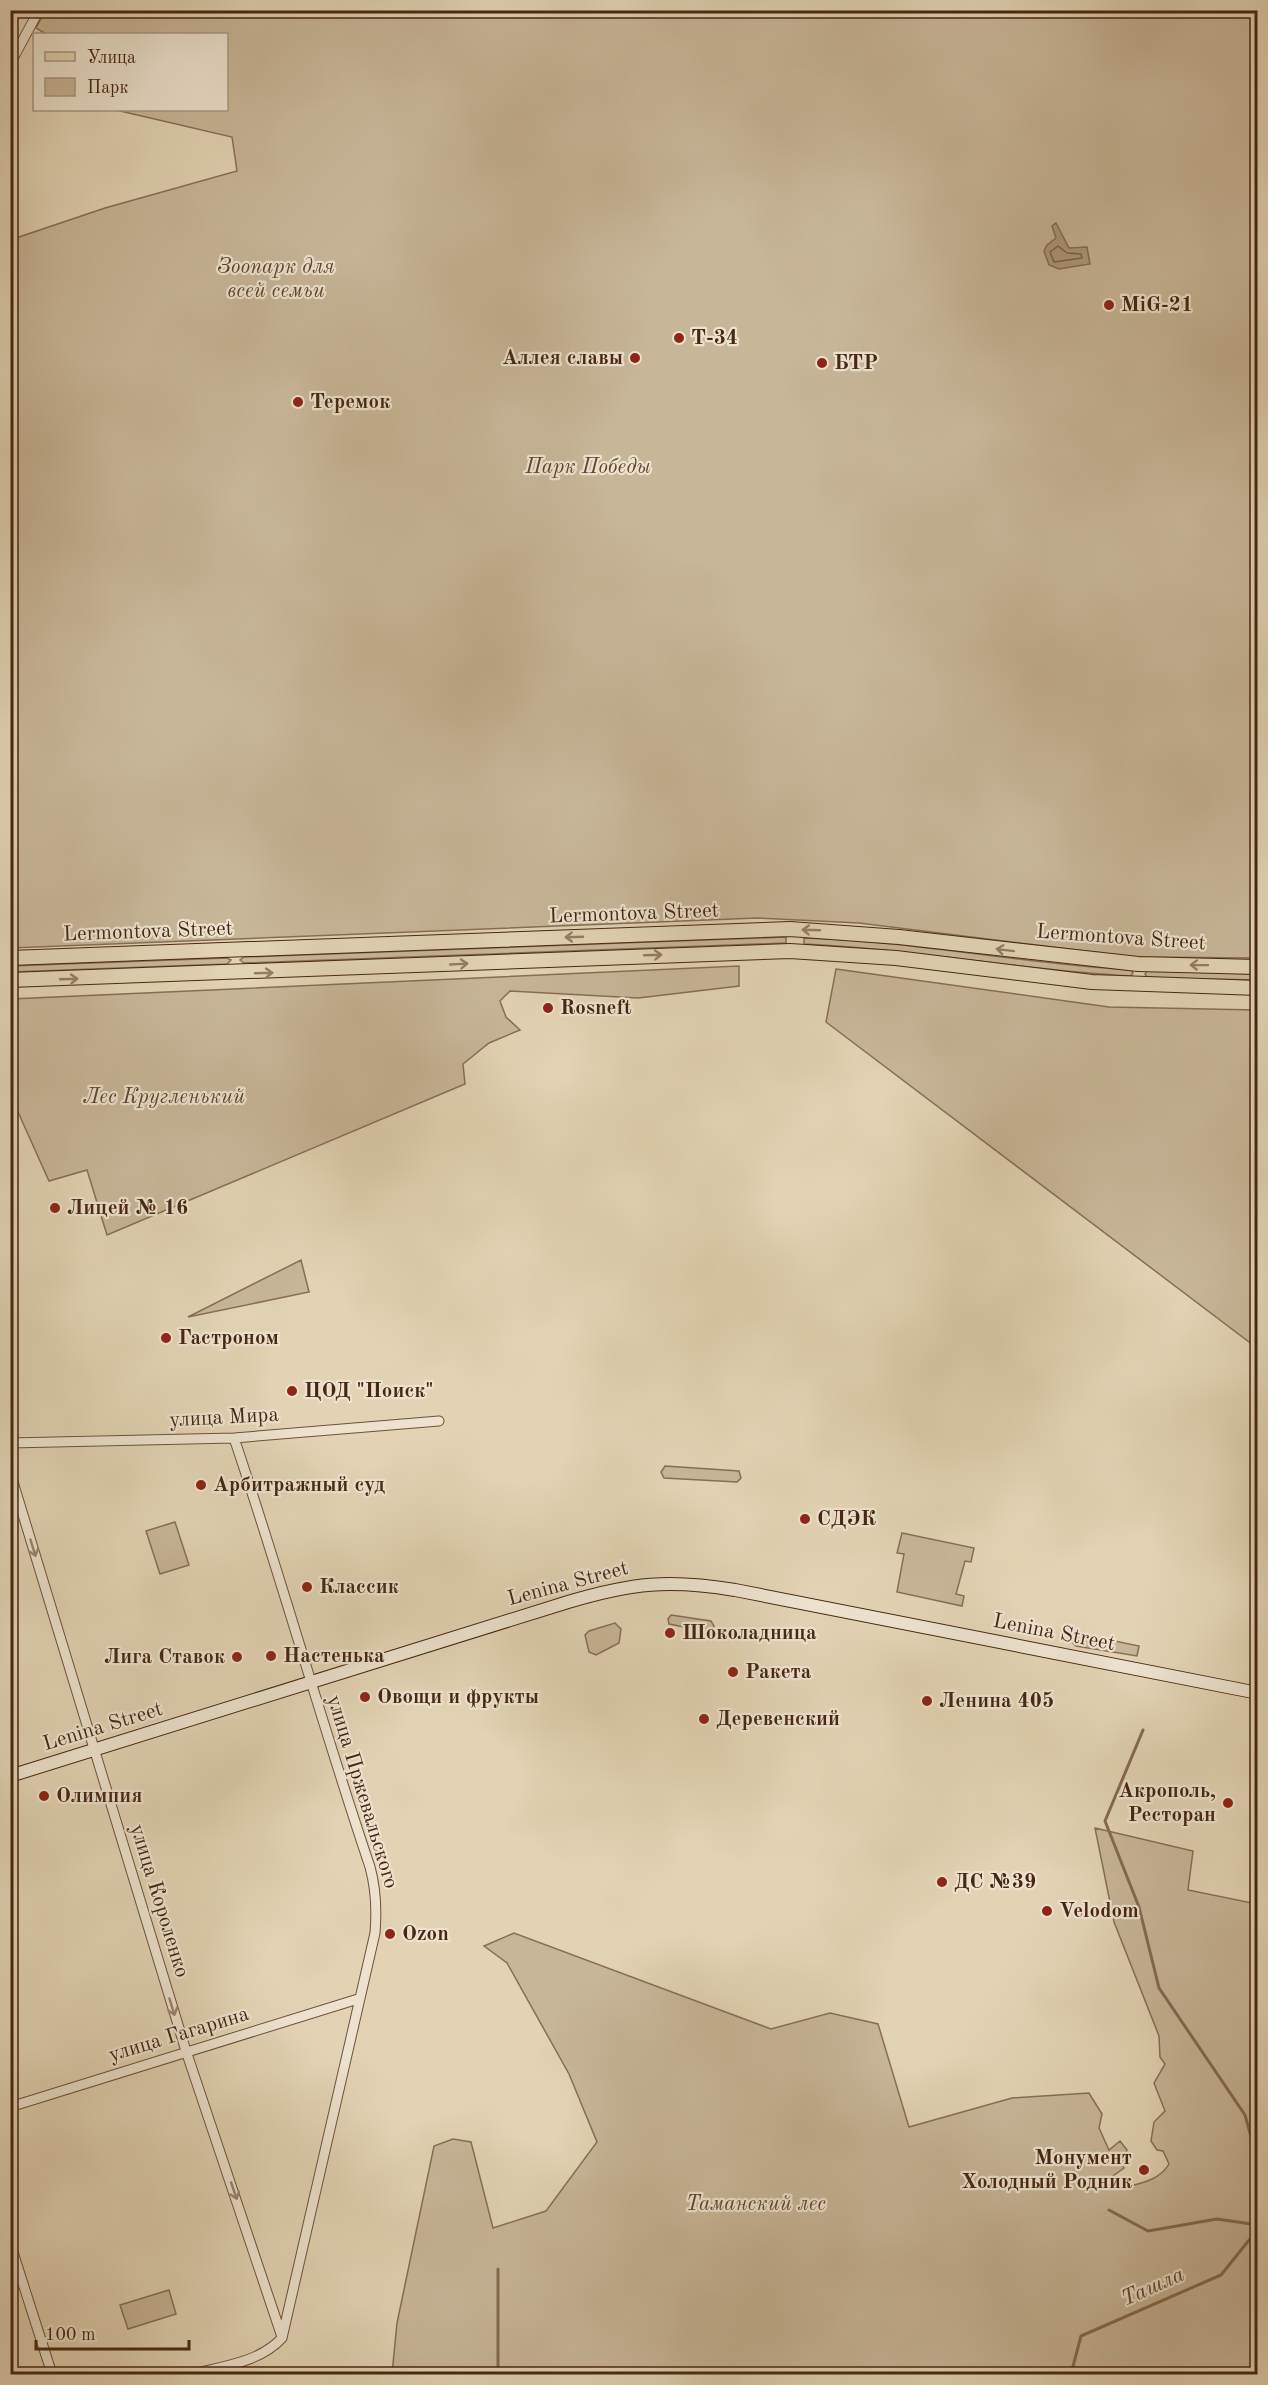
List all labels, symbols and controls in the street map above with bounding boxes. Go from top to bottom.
legend [33,33,228,111]
text: Улица [87,49,136,67]
text: Парк [87,79,128,97]
park label: Зоопарк для всей семьи [217,256,335,302]
place label: MiG-21 [1121,295,1193,316]
marker: MiG-21 [1102,298,1116,312]
place label: Т-34 [691,328,738,349]
marker: Т-34 [672,331,686,345]
place label: Аллея славы [502,348,623,369]
marker: Аллея славы [628,351,642,365]
place label: БТР [834,353,878,374]
marker: БТР [815,356,829,370]
place label: Теремок [310,392,390,413]
marker: Теремок [291,395,305,409]
park label: Парк Победы [524,457,651,478]
street label: Lermontova Street [549,901,719,927]
street label: Lermontova Street [63,919,233,945]
street label: Lermontova Street [1035,922,1207,954]
one-way arrow [801,925,821,936]
one-way arrow [565,931,585,942]
one-way arrow [995,944,1015,955]
one-way arrow [643,950,663,961]
one-way arrow [448,958,468,969]
one-way arrow [1190,960,1210,971]
one-way arrow [253,967,273,978]
one-way arrow [58,973,78,984]
place label: Rosneft [560,998,632,1019]
marker: Rosneft [541,1001,555,1015]
park label: Лес Кругленький [83,1087,245,1108]
place label: Лицей № 16 [67,1198,188,1219]
marker: Лицей № 16 [48,1201,62,1215]
place label: Гастроном [178,1328,279,1349]
marker: Гастроном [159,1331,173,1345]
place label: ЦОД "Поиск" [304,1381,434,1402]
marker: ЦОД "Поиск" [285,1384,299,1398]
street label: улица Мира [169,1405,279,1431]
place label: Арбитражный суд [213,1475,385,1496]
marker: Арбитражный суд [194,1478,208,1492]
place label: СДЭК [817,1509,876,1530]
marker: СДЭК [798,1512,812,1526]
one-way arrow [28,1538,39,1557]
street label: Lenina Street [505,1558,631,1610]
place label: Классик [319,1577,399,1598]
marker: Классик [300,1580,314,1594]
street label: Lenina Street [991,1611,1117,1655]
place label: Шоколадница [682,1623,817,1644]
marker: Шоколадница [663,1626,677,1640]
place label: Настенька [283,1646,385,1667]
place label: Лига Ставок [104,1647,225,1668]
marker: Настенька [264,1649,278,1663]
marker: Лига Ставок [230,1650,244,1664]
place label: Ракета [745,1662,812,1683]
marker: Ракета [726,1665,740,1679]
place label: Овощи и фрукты [377,1687,539,1708]
marker: Овощи и фрукты [358,1690,372,1704]
place label: Ленина 405 [939,1691,1054,1712]
street label: улица Пржевальского [323,1693,401,1891]
marker: Ленина 405 [920,1694,934,1708]
street label: Lenina Street [41,1699,165,1755]
place label: Деревенский [716,1709,840,1730]
marker: Деревенский [697,1712,711,1726]
place label: Акрополь, Ресторан [1118,1781,1216,1826]
place label: Олимпия [56,1786,143,1807]
marker: Олимпия [37,1789,51,1803]
marker: Акрополь, Ресторан [1221,1796,1235,1810]
street label: улица Короленко [126,1822,192,1980]
place label: ДС №39 [954,1872,1036,1893]
marker: ДС №39 [935,1875,949,1889]
place label: Velodom [1059,1901,1139,1922]
marker: Velodom [1040,1904,1054,1918]
place label: Ozon [402,1924,449,1945]
marker: Ozon [383,1927,397,1941]
one-way arrow [167,1997,178,2016]
street label: улица Гагарина [106,2004,252,2066]
place label: Монумент Холодный Родник [961,2148,1132,2193]
marker: Монумент Холодный Родник [1137,2163,1151,2177]
one-way arrow [229,2182,240,2201]
park label: Таманский лес [686,2194,826,2215]
water label: Ташла [1118,2263,1188,2311]
scale bar [36,2313,189,2351]
text: 100 m [45,2326,96,2344]

